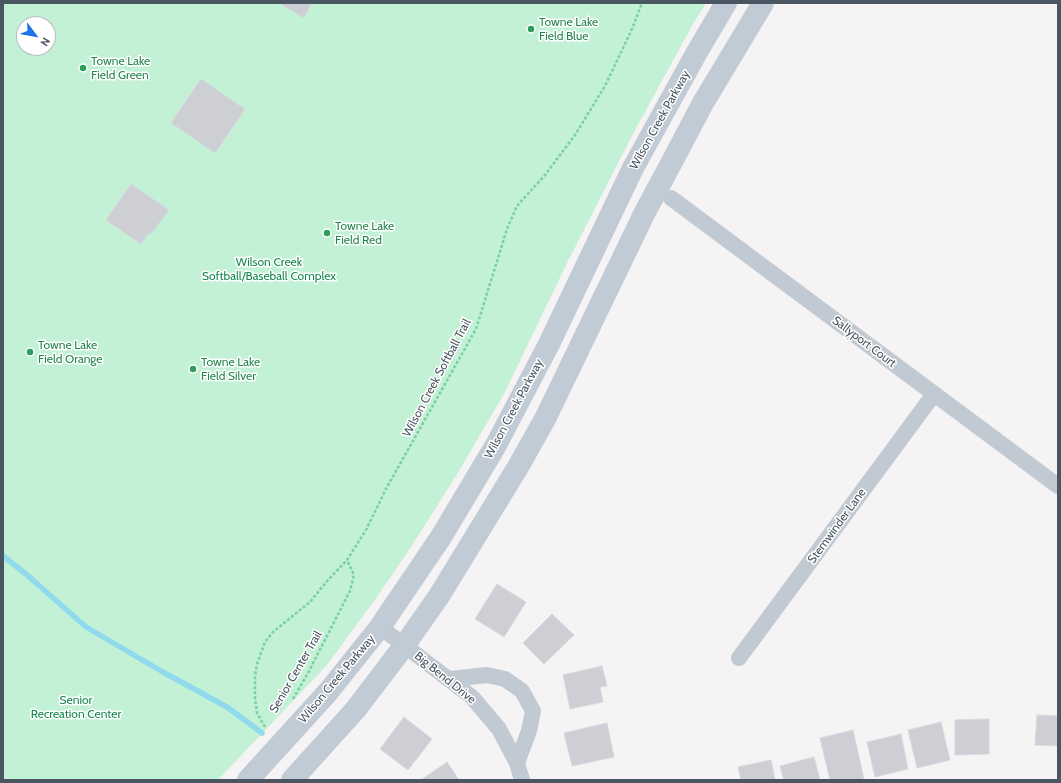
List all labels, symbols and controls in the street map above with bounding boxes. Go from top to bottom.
place label: Towne Lake Field Blue [539,15,598,43]
north arrow [16,16,56,56]
marker: Towne Lake Field Blue [526,24,536,34]
text: N [37,35,53,49]
place label: Towne Lake Field Green [91,54,150,82]
marker: Towne Lake Field Green [78,63,88,73]
street label: Wilson Creek Parkway [627,68,693,172]
place label: Towne Lake Field Red [335,219,394,247]
marker: Towne Lake Field Red [322,228,332,238]
park label: Wilson Creek Softball/Baseball Complex [202,255,336,283]
street label: Sallyport Court [829,313,899,371]
street label: Wilson Creek Softball Trail [400,317,474,439]
place label: Towne Lake Field Orange [38,338,102,366]
marker: Towne Lake Field Orange [25,347,35,357]
place label: Towne Lake Field Silver [201,355,260,383]
street label: Wilson Creek Parkway [482,357,546,461]
marker: Towne Lake Field Silver [188,364,198,374]
street label: Stemwinder Lane [805,486,869,566]
street label: Senior Center Trail [267,628,325,716]
street label: Wilson Creek Parkway [296,632,378,726]
street label: Big Bend Drive [411,649,479,707]
park label: Senior Recreation Center [31,693,121,721]

